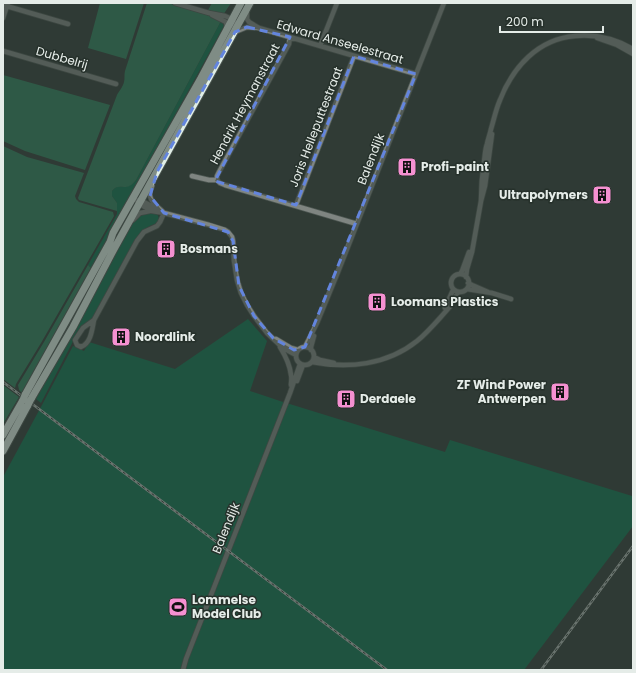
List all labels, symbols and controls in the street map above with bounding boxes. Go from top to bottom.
scale bar [500,8,603,34]
text: 200 m [506,13,544,30]
street label: Edward Anseelestraat [275,15,405,68]
street label: Hendrik Heymanstraat [205,40,284,167]
street label: Dubbelrij [34,42,90,73]
street label: Joris Helleputtestraat [285,64,346,189]
street label: Balendijk [353,130,388,187]
building icon: Profi-paint [396,156,418,178]
place label: Profi-paint [421,158,489,175]
building icon: Ultrapolymers [591,184,613,206]
place label: Ultrapolymers [499,186,588,203]
building icon: Bosmans [155,238,177,260]
place label: Bosmans [180,240,238,257]
building icon: Loomans Plastics [366,291,388,313]
place label: Loomans Plastics [391,293,499,310]
building icon: Noordlink [110,326,132,348]
place label: Noordlink [135,328,196,345]
place label: ZF Wind Power Antwerpen [457,376,546,407]
building icon: ZF Wind Power Antwerpen [549,381,571,403]
building icon: Derdaele [335,388,357,410]
place label: Derdaele [360,390,416,407]
street label: Balendijk [208,499,244,556]
place label: Lommelse Model Club [192,591,261,622]
sports icon: Lommelse Model Club [167,596,189,618]

